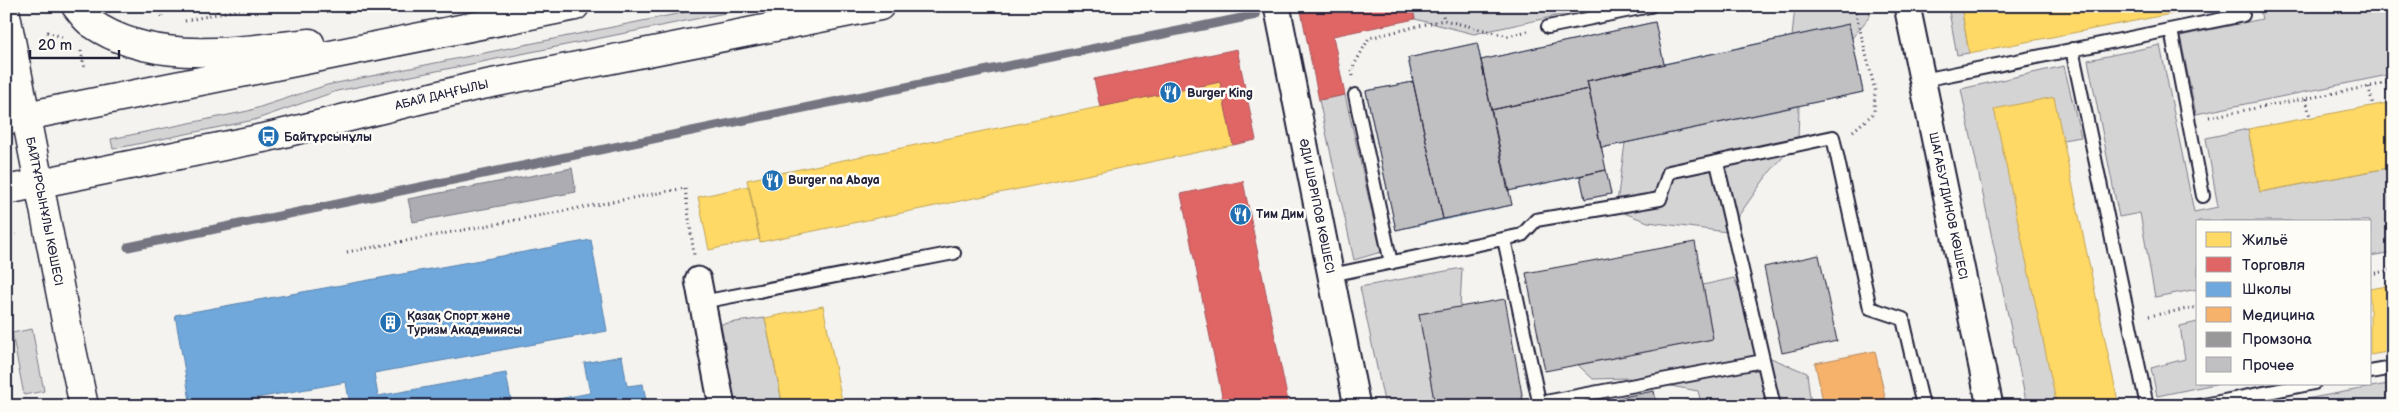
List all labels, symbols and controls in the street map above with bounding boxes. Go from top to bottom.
scale bar [30,28,119,60]
text: 20 m [38,36,72,55]
street label: АБАЙ ДАҢҒЫЛЫ [392,77,490,114]
restaurant icon: Burger King [1159,81,1183,105]
place label: Burger King [1187,86,1253,101]
bus stop icon: Байтұрсынұлы [256,125,280,149]
place label: Байтұрсынұлы [284,130,372,145]
street label: ШАГАБУТДИНОВ КӨШЕСІ [1925,131,1971,281]
street label: БАЙТҰРСЫНҰЛЫ КӨШЕСІ [22,136,66,287]
street label: ӘДИ ШӘРІПОВ КӨШЕСІ [1296,137,1337,275]
restaurant icon: Burger na Abaya [760,168,784,192]
place label: Burger na Abaya [788,173,880,188]
restaurant icon: Тим Дим [1228,202,1252,226]
place label: Тим Дим [1256,207,1304,222]
legend [2196,220,2372,384]
text: Жильё [2242,231,2288,250]
text: Торговля [2242,256,2305,275]
text: Школы [2242,280,2291,299]
text: Медицина [2242,306,2315,325]
place label: Қазақ Спорт және Туризм Академиясы [407,309,522,338]
building icon: Қазақ Спорт және Туризм Академиясы [379,311,403,335]
text: Промзона [2242,330,2312,349]
text: Прочее [2242,356,2294,375]

